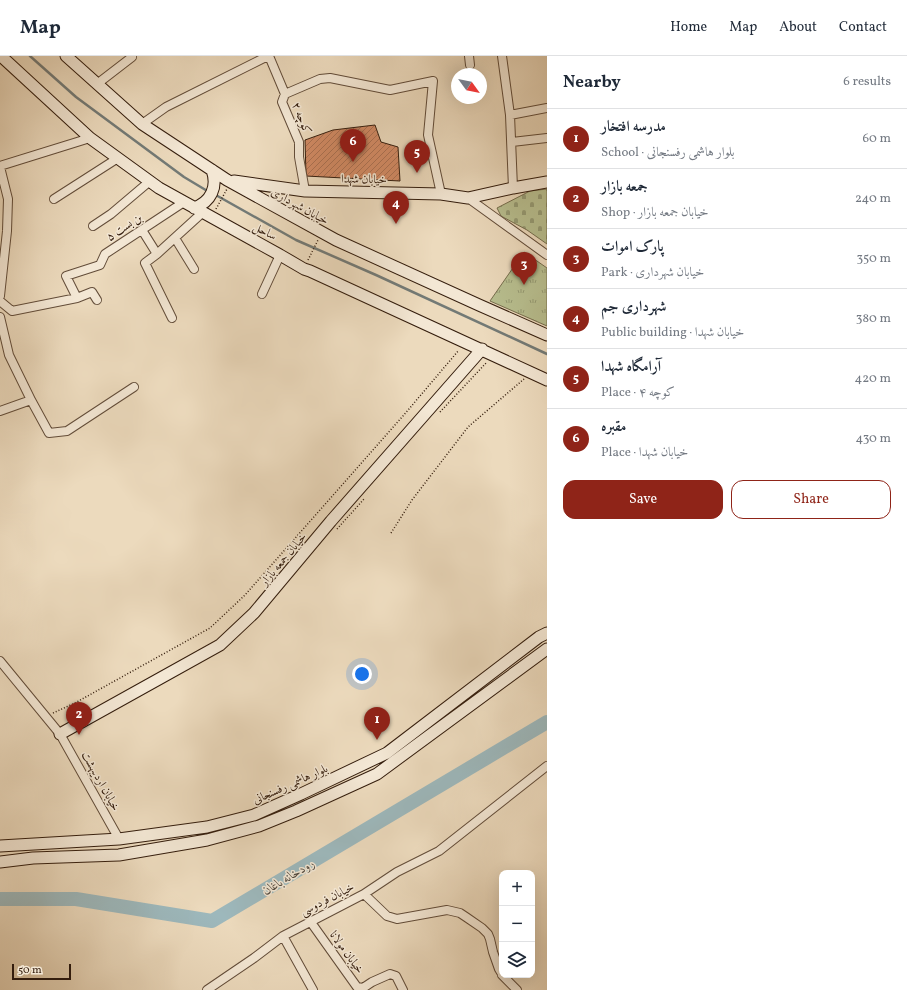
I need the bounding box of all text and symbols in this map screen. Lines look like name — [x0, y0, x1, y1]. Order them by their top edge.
text: Map — [20, 15, 61, 41]
text: Home — [670, 18, 707, 37]
text: Map — [729, 18, 757, 37]
text: About — [779, 18, 817, 37]
text: Contact — [839, 18, 887, 37]
north arrow — [451, 68, 487, 104]
text: Nearby — [563, 71, 621, 94]
text: 6 results — [843, 73, 891, 91]
street label: کوچه ۲ — [287, 100, 315, 137]
text: مدرسه افتخار — [601, 117, 666, 138]
pin: 6 — [340, 129, 366, 162]
text: 1 — [573, 130, 579, 148]
text: 60 m — [863, 130, 891, 148]
pin: 5 — [404, 140, 430, 173]
text: School · بلوار هاشمی رفسنجانی — [601, 144, 734, 162]
street label: خیابان شهدا — [341, 172, 387, 188]
text: جمعه بازار — [601, 177, 648, 198]
street label: خیابان شهرداری — [268, 184, 331, 229]
text: 2 — [573, 190, 579, 208]
text: 240 m — [855, 190, 891, 208]
pin: 4 — [383, 191, 409, 224]
text: Shop · خیابان جمعه بازار — [601, 204, 709, 222]
street label: بن بست ۵ — [103, 210, 146, 245]
street label: ساحل — [250, 219, 279, 245]
text: پارک اموات — [601, 237, 664, 258]
text: 3 — [573, 250, 579, 268]
text: 350 m — [856, 250, 891, 268]
pin: 3 — [511, 252, 537, 285]
text: Park · خیابان شهرداری — [601, 264, 704, 282]
text: شهرداری جم — [601, 297, 666, 318]
text: 4 — [572, 310, 580, 328]
text: 380 m — [856, 310, 891, 328]
text: Public building · خیابان شهدا — [601, 324, 744, 342]
text: آرامگاه شهدا — [601, 357, 661, 378]
text: 5 — [573, 370, 579, 388]
text: 420 m — [854, 370, 891, 388]
text: Place · کوچه ۴ — [601, 384, 675, 402]
text: مقبره — [601, 417, 626, 438]
text: 6 — [572, 430, 580, 448]
text: 430 m — [855, 430, 891, 448]
text: Place · خیابان شهدا — [601, 444, 688, 462]
button: Save — [563, 480, 723, 519]
button: Share — [731, 480, 891, 519]
street label: خیابان جمعه بازار — [256, 529, 311, 591]
your location — [352, 664, 372, 684]
pin: 2 — [66, 702, 92, 735]
pin: 1 — [364, 707, 390, 740]
street label: خیابان اردیبهشت — [77, 749, 123, 814]
street label: بلوار هاشمی رفسنجانی — [250, 761, 331, 809]
water label: رودخانه باغان — [260, 855, 318, 900]
map controls — [499, 870, 535, 978]
button: + — [499, 870, 535, 906]
street label: خیابان فردوسی — [298, 879, 357, 920]
button: − — [499, 906, 535, 942]
street label: خیابان مولانا — [325, 928, 367, 977]
button: layers — [499, 942, 535, 978]
scale bar — [12, 962, 71, 981]
text: 50 m — [18, 963, 42, 978]

